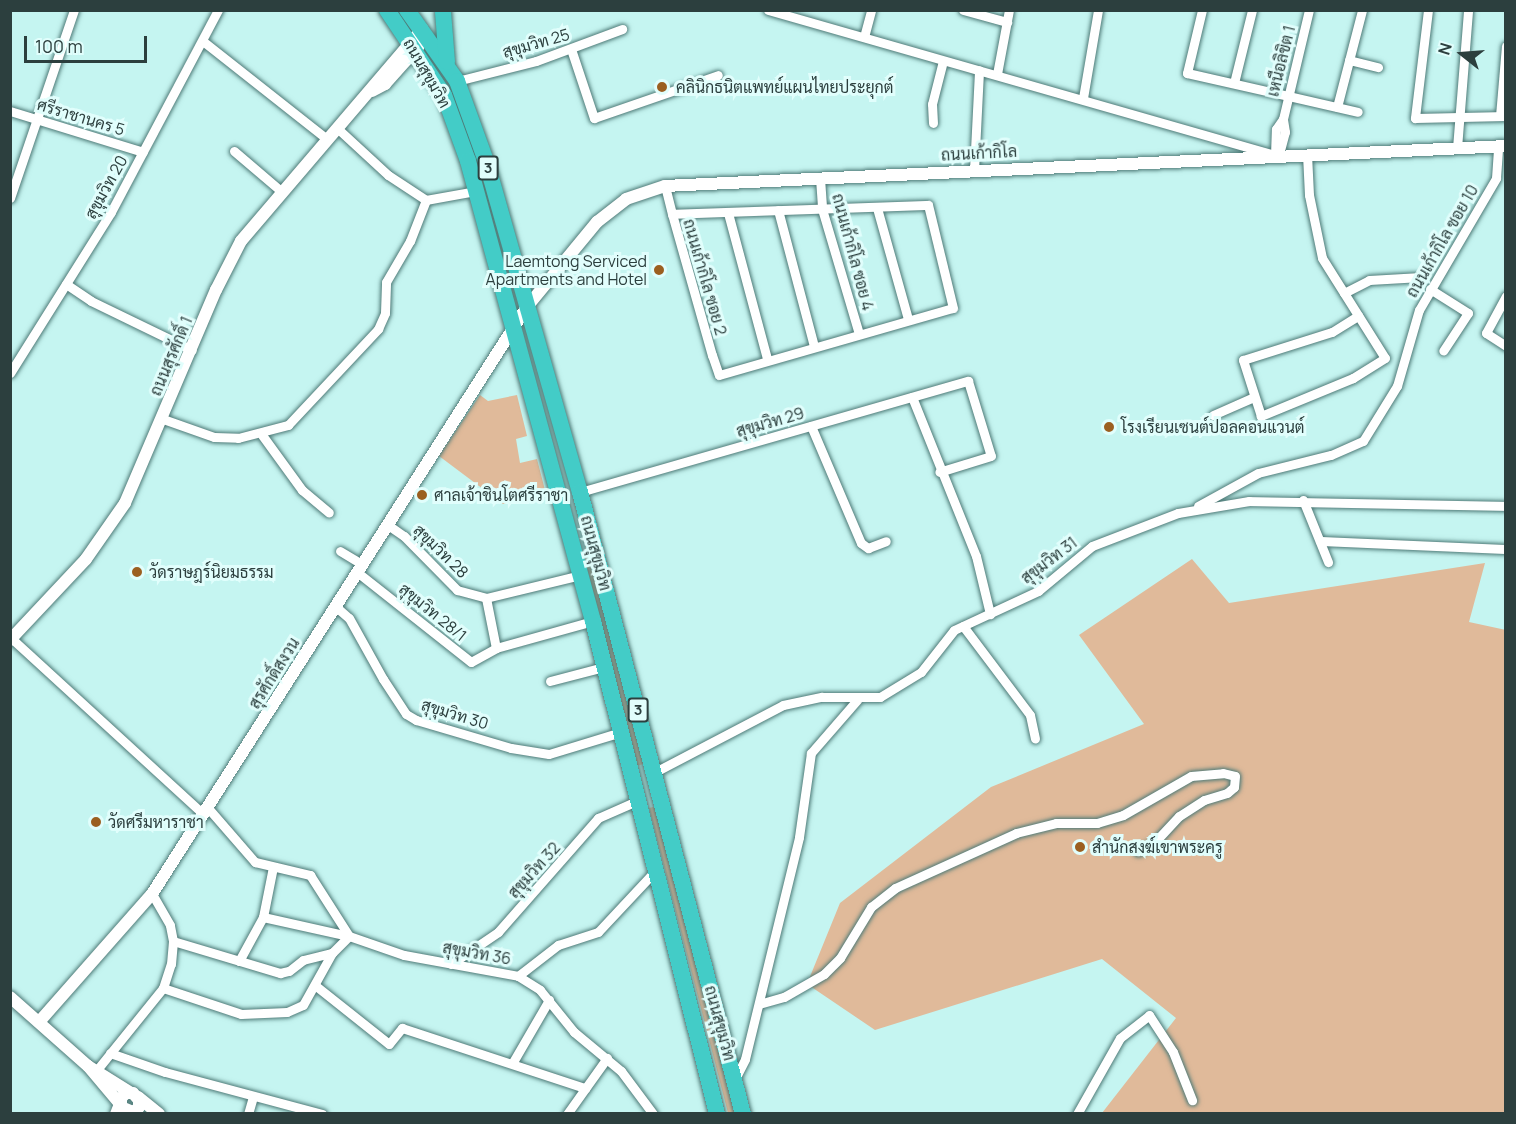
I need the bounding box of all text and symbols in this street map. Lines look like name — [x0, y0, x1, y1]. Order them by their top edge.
street label: เหนือลิขิต 1 — [1263, 23, 1299, 99]
scale bar — [27, 24, 150, 62]
street label: สุขุมวิท 25 — [500, 24, 572, 62]
north arrow — [1432, 24, 1492, 84]
text: 100 m — [35, 34, 83, 58]
street label: ถนนสุขุมวิท — [399, 35, 455, 111]
text: N — [1433, 40, 1457, 57]
place label: คลินิกธนิตแพทย์แผนไทยประยุกต์ — [676, 77, 894, 97]
marker: คลินิกธนิตแพทย์แผนไทยประยุกต์ — [653, 78, 671, 96]
street label: ศรีราชานคร 5 — [35, 95, 127, 139]
street label: ถนนเก้ากิโล — [940, 141, 1018, 165]
street label: สุขุมวิท 20 — [81, 152, 131, 222]
road number: 3 — [478, 156, 498, 180]
street label: ถนนเก้ากิโล ซอย 10 — [1402, 181, 1482, 301]
street label: ถนนเก้ากิโล ซอย 4 — [828, 191, 878, 313]
street label: ถนนเก้ากิโล ซอย 2 — [679, 217, 731, 337]
place label: Laemtong Serviced Apartments and Hotel — [486, 251, 647, 289]
marker: Laemtong Serviced Apartments and Hotel — [652, 263, 666, 277]
street label: ถนนสุรศักดิ์ 1 — [146, 313, 196, 399]
street label: สุขุมวิท 29 — [734, 403, 806, 441]
place label: โรงเรียนเซนต์ปอลคอนแวนต์ — [1121, 417, 1305, 437]
marker: โรงเรียนเซนต์ปอลคอนแวนต์ — [1102, 420, 1116, 434]
place label: ศาลเจ้าชินโตศรีราชา — [434, 485, 568, 505]
marker: ศาลเจ้าชินโตศรีราชา — [415, 488, 429, 502]
street label: ถนนสุขุมวิท — [577, 513, 615, 593]
street label: สุขุมวิท 28 — [410, 520, 472, 582]
street label: สุขุมวิท 31 — [1017, 533, 1081, 587]
place label: วัดราษฎร์นิยมธรรม — [149, 562, 274, 582]
marker: วัดราษฎร์นิยมธรรม — [130, 565, 144, 579]
street label: สุขุมวิท 28/1 — [395, 579, 471, 645]
street label: สุรศักดิ์สงวน — [245, 634, 303, 712]
street label: สุขุมวิท 30 — [419, 695, 491, 733]
road number: 3 — [628, 698, 648, 722]
place label: วัดศรีมหาราชา — [108, 812, 204, 832]
marker: วัดศรีมหาราชา — [89, 815, 103, 829]
place label: สำนักสงฆ์เขาพระครู — [1092, 837, 1223, 857]
street label: สุขุมวิท 32 — [504, 838, 564, 902]
marker: สำนักสงฆ์เขาพระครู — [1073, 840, 1087, 854]
street label: สุขุมวิท 36 — [441, 938, 513, 968]
street label: ถนนสุขุมวิท — [701, 983, 739, 1063]

